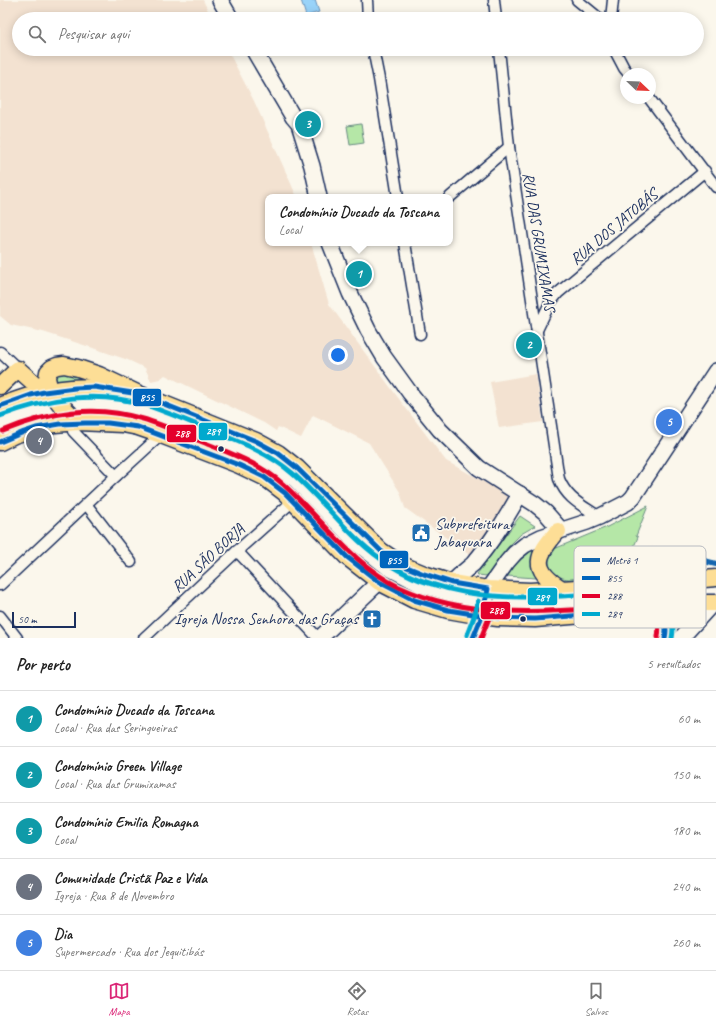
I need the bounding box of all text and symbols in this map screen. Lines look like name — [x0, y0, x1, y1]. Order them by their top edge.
search box — [12, 12, 704, 56]
icon: search — [26, 23, 48, 45]
text: Pesquisar aqui — [58, 25, 129, 44]
north arrow — [620, 68, 656, 104]
pin: 3 — [295, 109, 321, 139]
street label: RUA DAS GRUMIXAMAS — [518, 171, 560, 315]
street label: RUA DOS JATOBÁS — [566, 183, 664, 269]
popup — [265, 194, 453, 246]
text: Condomínio Ducado da Toscana — [279, 203, 439, 222]
text: Local — [279, 222, 301, 238]
pin: 1 — [346, 259, 372, 289]
pin: 2 — [516, 330, 542, 360]
your location — [328, 345, 348, 365]
line badge: 855 — [132, 388, 162, 407]
text: 855 — [140, 390, 155, 404]
pin: 5 — [656, 407, 682, 437]
line badge: 289 — [198, 422, 228, 441]
line badge: 288 — [166, 424, 197, 443]
text: 289 — [206, 424, 222, 438]
pin: 4 — [26, 426, 52, 456]
text: 288 — [175, 426, 191, 440]
unlabelled marker — [216, 444, 226, 454]
place label: Subprefeitura Jabaquara — [434, 514, 510, 552]
street label: RUA SÃO BORJA — [167, 519, 249, 597]
public building icon: Subprefeitura Jabaquara — [410, 522, 432, 544]
legend — [574, 546, 706, 628]
line badge: 855 — [379, 550, 409, 569]
text: 855 — [387, 553, 402, 567]
text: Metrô 1 — [607, 553, 639, 567]
text: 855 — [607, 571, 623, 585]
line badge: 289 — [527, 587, 558, 606]
text: 288 — [607, 589, 623, 603]
text: 289 — [535, 590, 551, 604]
line badge: 288 — [480, 601, 511, 620]
text: 288 — [489, 603, 505, 617]
text: 289 — [607, 607, 623, 621]
church icon: Igreja Nossa Senhora das Graças — [361, 608, 383, 630]
place label: Igreja Nossa Senhora das Graças — [174, 609, 360, 629]
scale bar — [12, 610, 76, 629]
text: 50 m — [18, 612, 37, 626]
unlabelled marker — [518, 614, 528, 624]
text: Por perto — [16, 654, 70, 675]
text: 5 resultados — [647, 656, 700, 672]
text: Condomínio Ducado da Toscana — [54, 701, 214, 720]
text: 1 — [26, 711, 32, 727]
text: 60 m — [678, 711, 700, 727]
text: Local · Rua das Seringueiras — [54, 720, 176, 736]
text: Condomínio Green Village — [54, 757, 181, 776]
text: 2 — [26, 767, 32, 783]
text: 150 m — [672, 767, 700, 783]
text: Local · Rua das Grumixamas — [54, 776, 175, 792]
text: Condomínio Emilia Romagna — [54, 813, 198, 832]
text: 3 — [26, 823, 32, 839]
text: 180 m — [672, 823, 700, 839]
text: Local — [54, 832, 76, 848]
text: Comunidade Cristã Paz e Vida — [54, 869, 207, 888]
text: 4 — [26, 879, 32, 895]
text: 240 m — [672, 879, 700, 895]
text: Igreja · Rua 8 de Novembro — [54, 888, 174, 904]
text: Dia — [54, 925, 72, 944]
text: 5 — [26, 935, 32, 951]
text: 260 m — [672, 935, 700, 951]
text: Supermercado · Rua dos Jequitibás — [54, 944, 203, 960]
tab: Mapa — [108, 980, 130, 1018]
tab: Rotas — [346, 980, 368, 1018]
tab: Salvos — [585, 980, 608, 1018]

